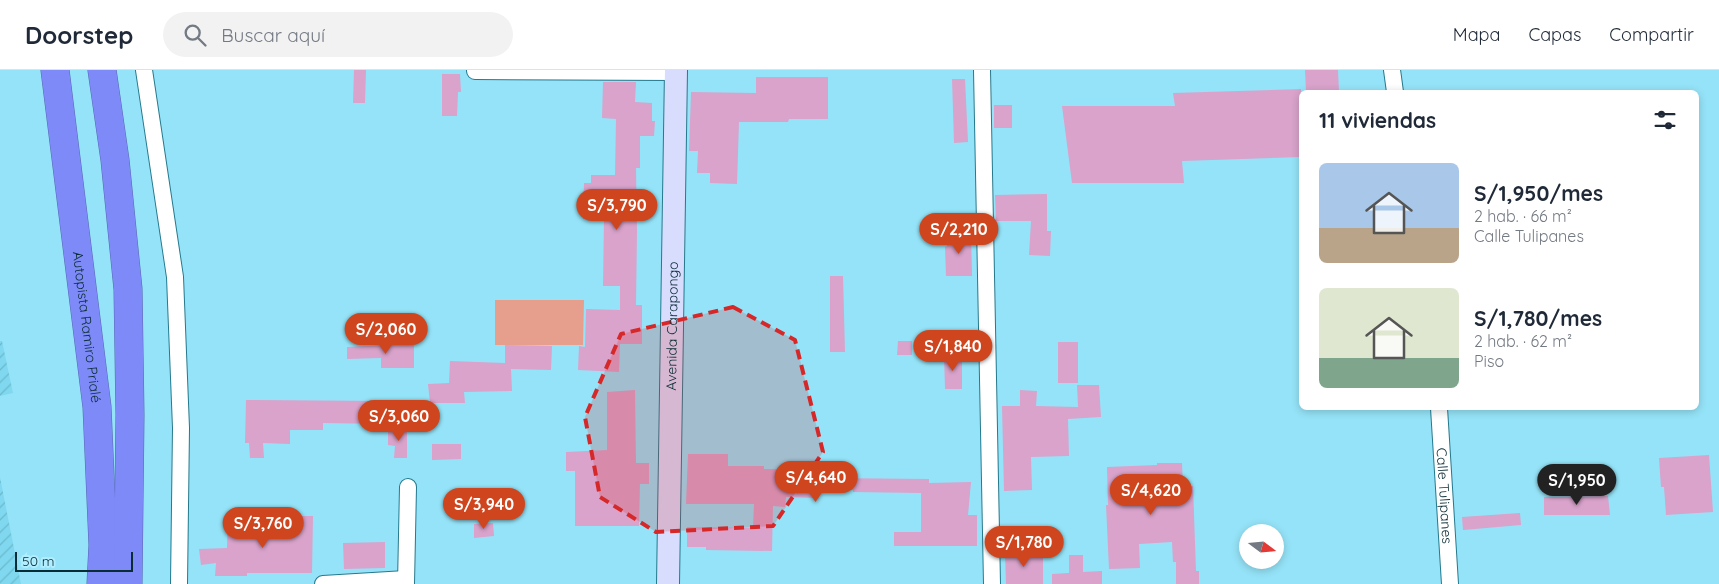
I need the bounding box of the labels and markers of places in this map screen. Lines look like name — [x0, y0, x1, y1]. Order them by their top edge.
pin: S/3,790 — [571, 189, 663, 231]
pin: S/2,210 — [913, 212, 1005, 255]
pin: S/2,060 — [340, 312, 432, 355]
pin: S/1,840 — [907, 330, 999, 372]
pin: S/3,060 — [353, 400, 445, 442]
pin: S/4,640 — [770, 460, 862, 503]
pin: S/1,950 — [1531, 464, 1623, 506]
pin: S/4,620 — [1105, 474, 1197, 516]
pin: S/3,940 — [438, 488, 530, 530]
pin: S/3,760 — [217, 506, 309, 549]
pin: S/1,780 — [978, 526, 1070, 568]

